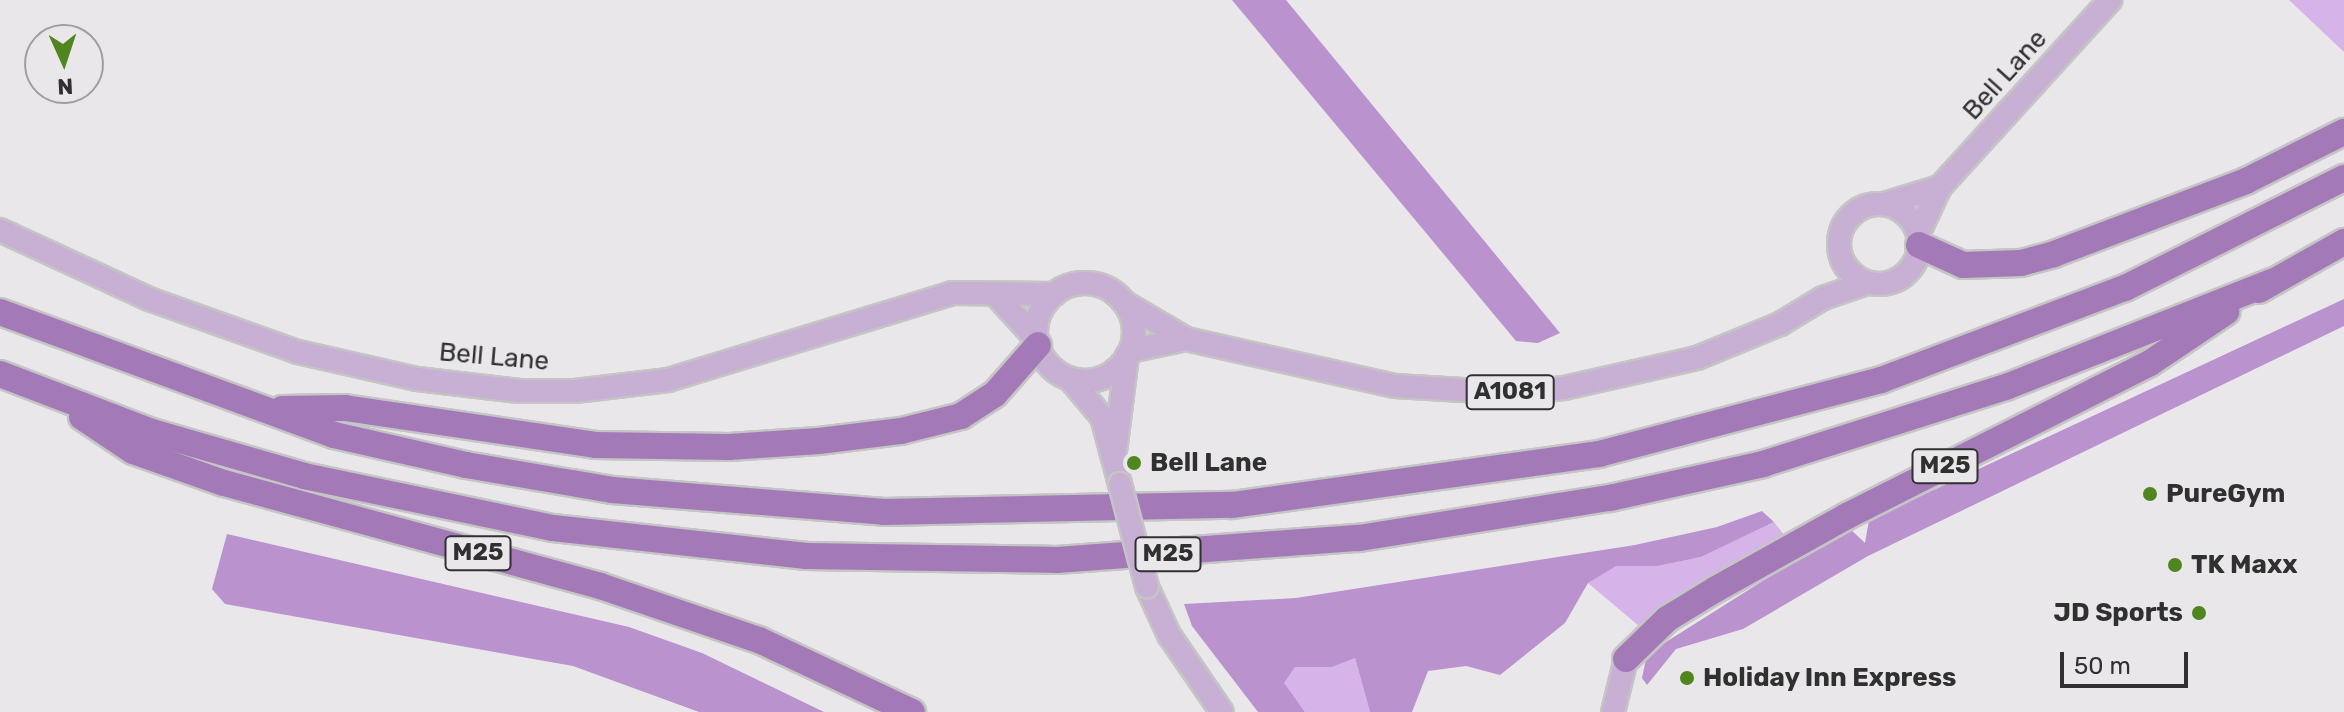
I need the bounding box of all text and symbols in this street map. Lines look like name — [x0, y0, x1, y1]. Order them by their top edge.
north arrow — [24, 24, 104, 104]
street label: Bell Lane — [1957, 24, 2053, 126]
text: N — [57, 73, 74, 100]
street label: Bell Lane — [438, 337, 550, 377]
road number: A1081 — [1464, 372, 1556, 412]
road number: M25 — [1911, 446, 1979, 486]
place label: Bell Lane — [1150, 447, 1267, 479]
marker: Bell Lane — [1125, 454, 1143, 472]
place label: PureGym — [2166, 478, 2285, 510]
marker: PureGym — [2141, 485, 2159, 503]
road number: M25 — [444, 533, 512, 573]
road number: M25 — [1134, 534, 1202, 574]
place label: TK Maxx — [2191, 549, 2298, 581]
marker: TK Maxx — [2166, 556, 2184, 574]
place label: JD Sports — [2054, 597, 2183, 629]
marker: JD Sports — [2190, 604, 2208, 622]
scale bar — [2064, 636, 2192, 686]
text: 50 m — [2074, 652, 2131, 680]
place label: Holiday Inn Express — [1703, 662, 1957, 694]
marker: Holiday Inn Express — [1678, 669, 1696, 687]

